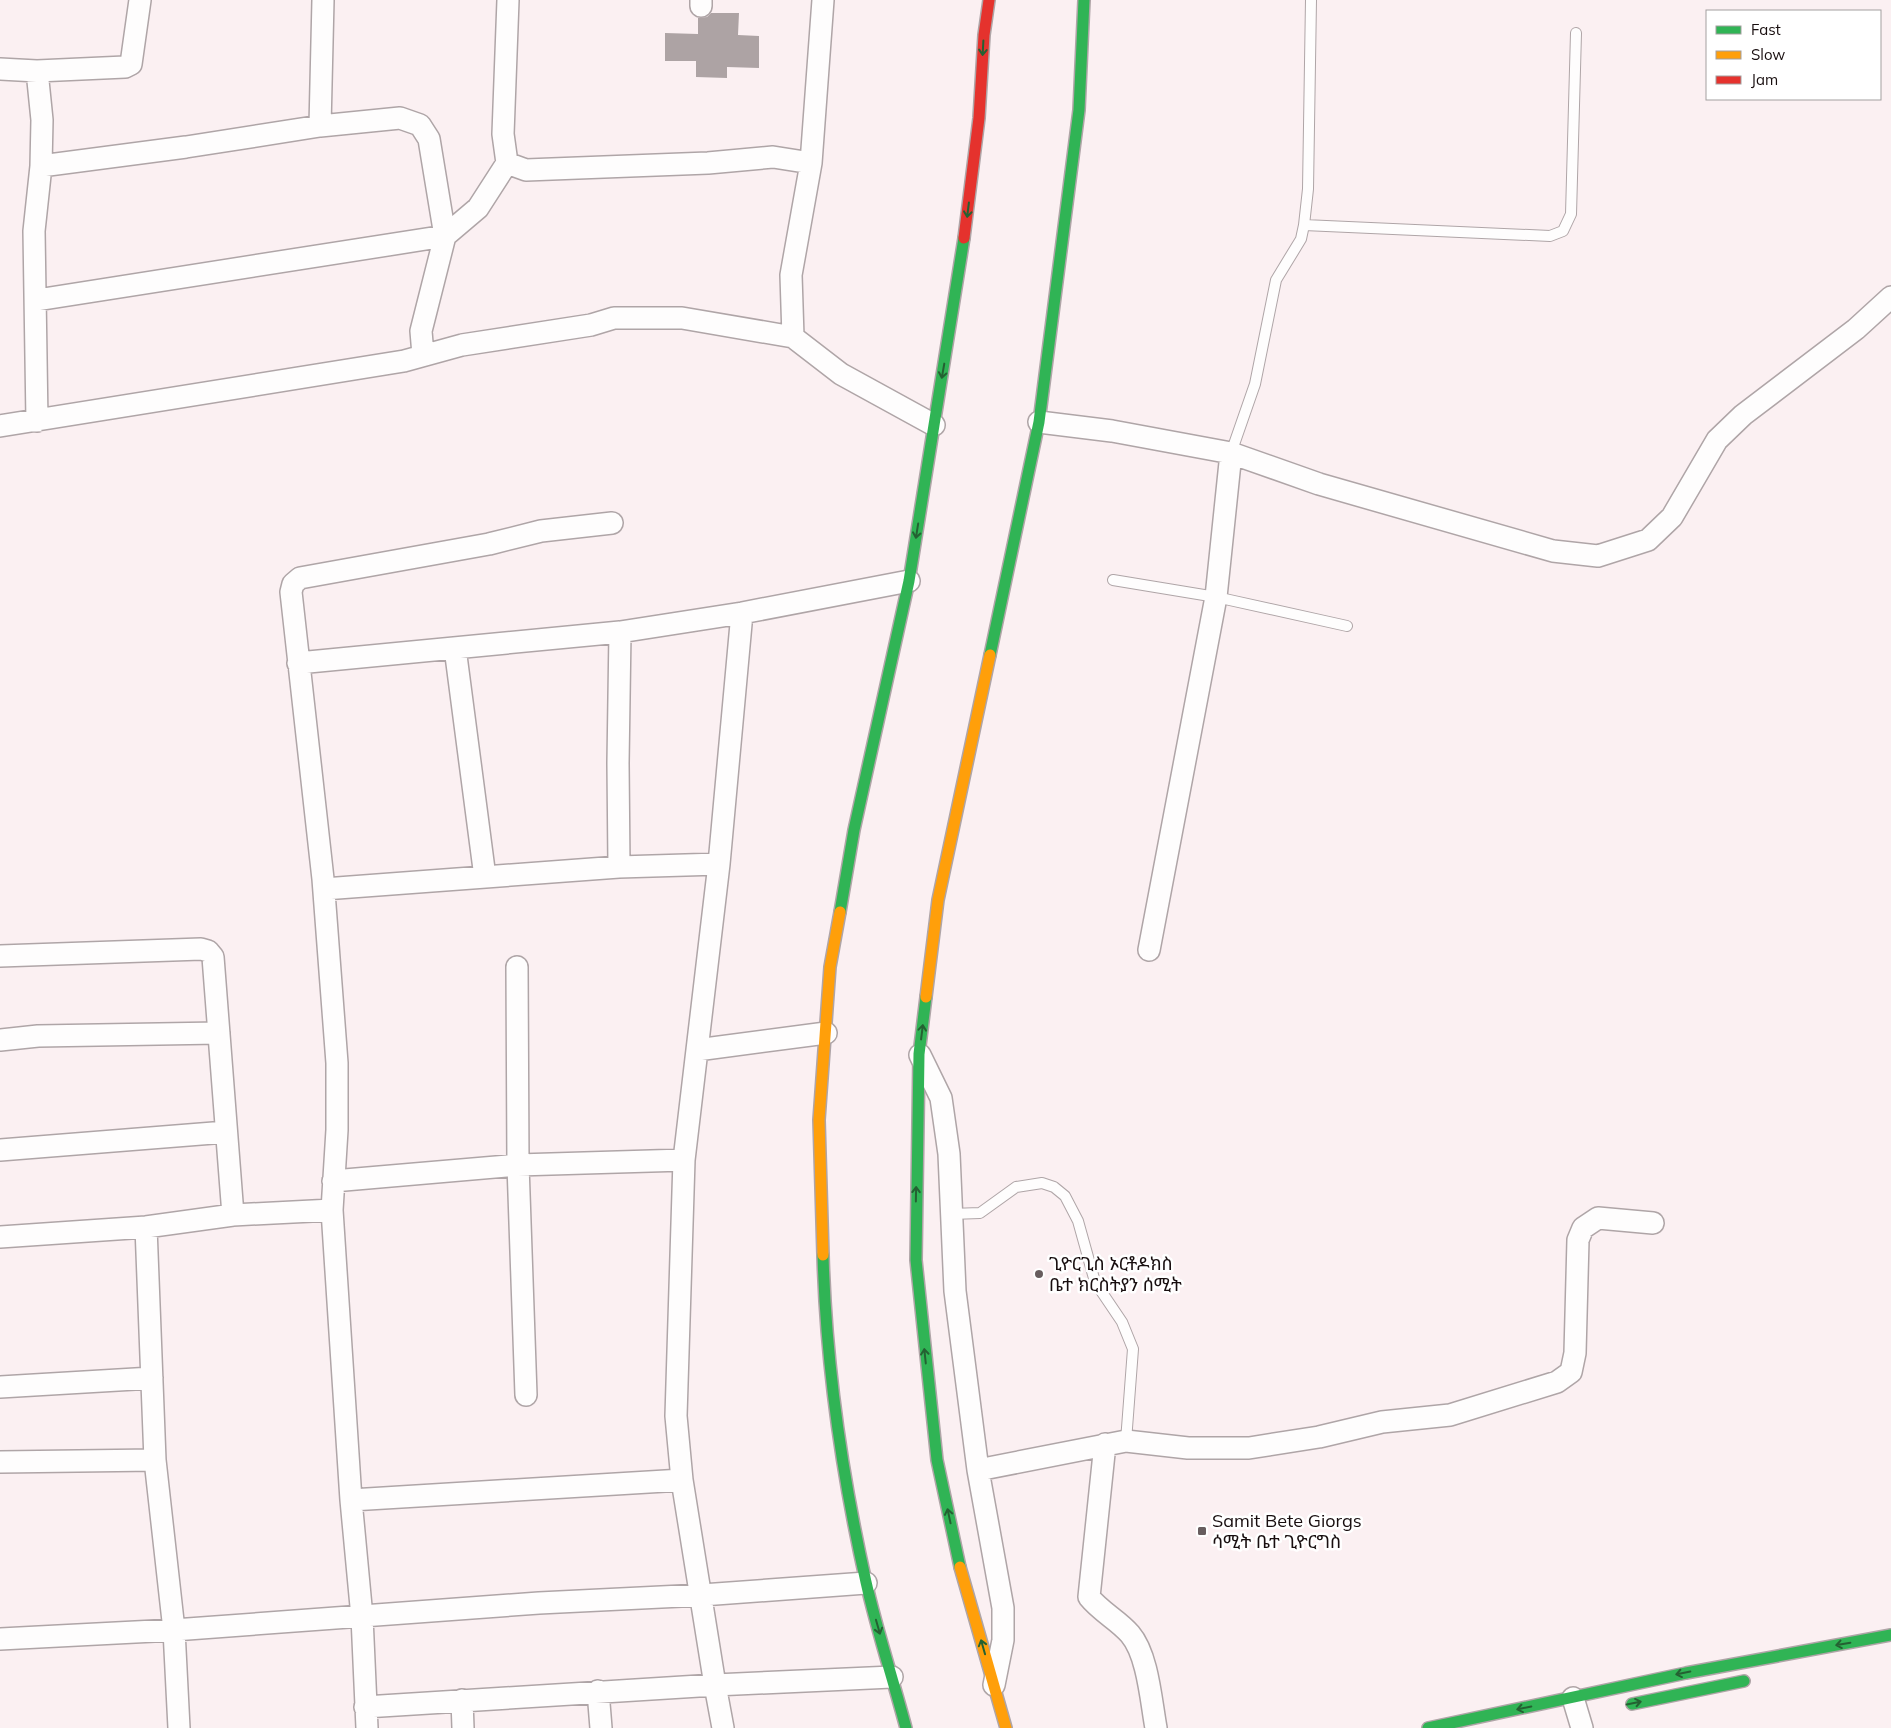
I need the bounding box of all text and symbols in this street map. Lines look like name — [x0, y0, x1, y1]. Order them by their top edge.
legend — [1706, 10, 1881, 100]
text: Fast — [1751, 20, 1781, 39]
one-way arrow — [979, 40, 988, 56]
text: Slow — [1751, 45, 1785, 64]
text: Jam — [1751, 70, 1778, 89]
one-way arrow — [963, 202, 973, 218]
one-way arrow — [938, 362, 948, 378]
one-way arrow — [912, 523, 922, 539]
one-way arrow — [917, 1024, 927, 1040]
one-way arrow — [911, 1186, 921, 1202]
place label: ጊዮርጊስ ኦርቶዶክስ ቤተ ክርስትያን ሰሚት — [1049, 1252, 1182, 1296]
marker: ጊዮርጊስ ኦርቶዶክስ ቤተ ክርስትያን ሰሚት — [1033, 1268, 1045, 1280]
one-way arrow — [920, 1348, 930, 1364]
one-way arrow — [944, 1509, 953, 1525]
place label: Samit Bete Giorgs ሳሚት ቤተ ጊዮርግስ — [1212, 1509, 1362, 1553]
marker: Samit Bete Giorgs ሳሚት ቤተ ጊዮርግስ — [1196, 1525, 1208, 1537]
one-way arrow — [874, 1618, 883, 1634]
one-way arrow — [1835, 1639, 1851, 1649]
one-way arrow — [978, 1640, 987, 1656]
one-way arrow — [1676, 1669, 1692, 1679]
one-way arrow — [1625, 1698, 1641, 1708]
one-way arrow — [1517, 1704, 1533, 1713]

